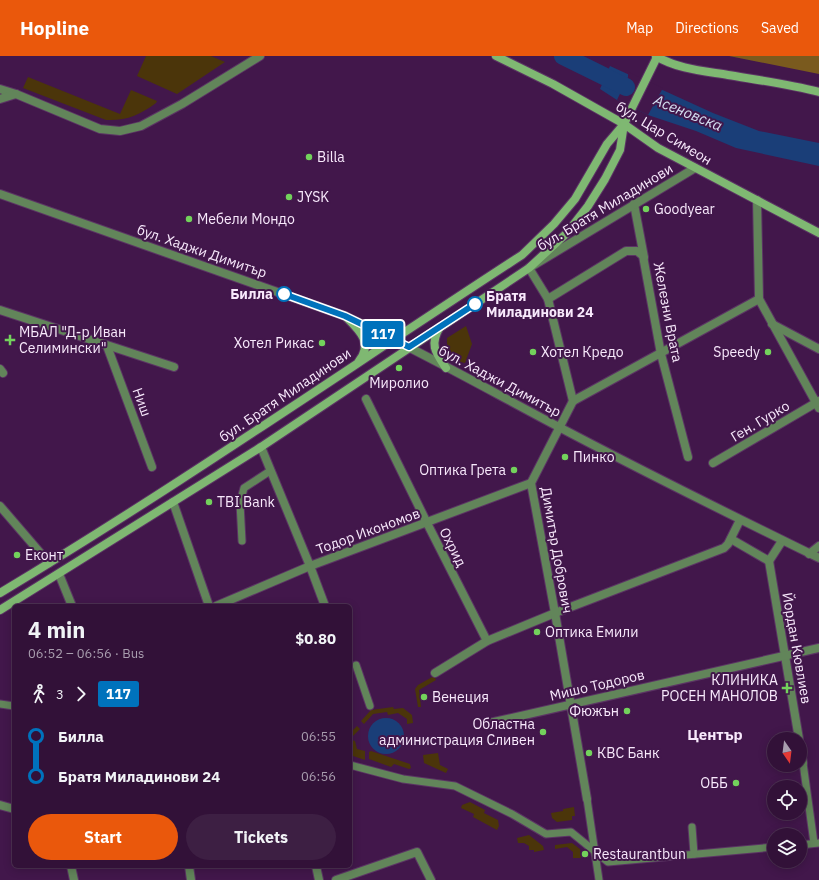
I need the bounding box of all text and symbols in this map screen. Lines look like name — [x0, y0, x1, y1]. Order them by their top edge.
text: Hopline — [20, 16, 89, 40]
text: Map — [626, 19, 653, 37]
text: Directions — [675, 19, 739, 37]
text: Saved — [761, 19, 799, 37]
water label: Асеновска — [650, 90, 726, 135]
street label: бул. Цар Симеон — [613, 97, 715, 169]
place label: Billa — [317, 148, 345, 166]
marker: Billa — [304, 152, 314, 162]
street label: бул. Братя Миладинови — [534, 159, 676, 255]
place label: JYSK — [297, 188, 329, 206]
marker: JYSK — [284, 192, 294, 202]
place label: Goodyear — [654, 200, 715, 218]
marker: Goodyear — [641, 204, 651, 214]
place label: Мебели Мондо — [197, 210, 295, 228]
marker: Мебели Мондо — [184, 214, 194, 224]
street label: бул. Хаджи Димитър — [135, 220, 269, 282]
street label: Железни Врата — [649, 260, 687, 364]
place label: Билла — [230, 285, 273, 303]
marker: Билла — [276, 286, 292, 302]
place label: Братя Миладинови 24 — [486, 287, 594, 321]
marker: Братя Миладинови 24 — [467, 296, 483, 312]
line badge: 117 — [360, 321, 406, 347]
place label: МБАЛ "Д-р Иван Селимински" — [19, 323, 126, 357]
text: 117 — [370, 325, 396, 343]
marker: МБАЛ "Д-р Иван Селимински" — [4, 334, 16, 346]
place label: Хотел Рикас — [234, 334, 314, 352]
marker: Хотел Рикас — [317, 338, 327, 348]
street label: бул. Хаджи Димитър — [436, 341, 564, 421]
place label: Хотел Кредо — [541, 343, 624, 361]
place label: Speedy — [713, 343, 760, 361]
street label: бул. Братя Миладинови — [216, 344, 354, 446]
marker: Хотел Кредо — [528, 347, 538, 357]
marker: Speedy — [763, 347, 773, 357]
marker: Миролио — [394, 363, 404, 373]
place label: Миролио — [369, 374, 429, 392]
street label: Ниш — [129, 385, 155, 419]
street label: Ген. Гурко — [727, 396, 793, 446]
place label: Пинко — [573, 448, 615, 466]
marker: Пинко — [560, 452, 570, 462]
place label: Оптика Грета — [419, 461, 507, 479]
marker: Оптика Грета — [509, 465, 519, 475]
street label: Димитър Добрович — [537, 485, 577, 615]
place label: TBI Bank — [217, 493, 276, 511]
marker: TBI Bank — [204, 497, 214, 507]
street label: Тодор Икономов — [314, 504, 422, 558]
street label: Охрид — [436, 524, 470, 570]
place label: Еконт — [25, 546, 64, 564]
marker: Еконт — [12, 550, 22, 560]
street label: Йордан Кювлиев — [778, 591, 817, 705]
text: 4 min — [28, 615, 85, 644]
place label: Оптика Емили — [545, 623, 638, 641]
marker: Оптика Емили — [532, 627, 542, 637]
text: $0.80 — [295, 629, 336, 648]
text: 06:52 – 06:56 · Bus — [28, 645, 144, 662]
street label: Мишо Тодоров — [548, 665, 646, 705]
place label: КЛИНИКА РОСЕН МАНОЛОВ — [661, 671, 778, 705]
marker: КЛИНИКА РОСЕН МАНОЛОВ — [781, 682, 793, 694]
icon: walk — [28, 683, 50, 705]
icon: forward — [70, 683, 92, 705]
text: 117 — [106, 685, 131, 703]
text: 3 — [56, 686, 64, 703]
place label: Венеция — [432, 688, 489, 706]
marker: Венеция — [419, 692, 429, 702]
place label: Фюжън — [569, 702, 619, 720]
marker: Фюжън — [622, 706, 632, 716]
place label: Областна администрация Сливен — [379, 715, 536, 749]
district label: Център — [687, 725, 743, 744]
text: Билла — [58, 727, 104, 746]
marker: Областна администрация Сливен — [538, 727, 548, 737]
text: 06:55 — [301, 728, 336, 745]
north arrow — [767, 732, 807, 772]
map controls — [767, 732, 807, 868]
place label: КВС Банк — [597, 744, 660, 762]
marker: КВС Банк — [584, 748, 594, 758]
text: Братя Миладинови 24 — [58, 767, 220, 786]
text: 06:56 — [301, 768, 336, 785]
place label: ОББ — [700, 774, 728, 792]
marker: ОББ — [731, 778, 741, 788]
button: locate — [767, 780, 807, 820]
button: Start — [28, 814, 178, 860]
button: Tickets — [186, 814, 336, 860]
button: layers — [767, 828, 807, 868]
place label: Restaurantbun — [593, 845, 686, 863]
marker: Restaurantbun — [580, 849, 590, 859]

